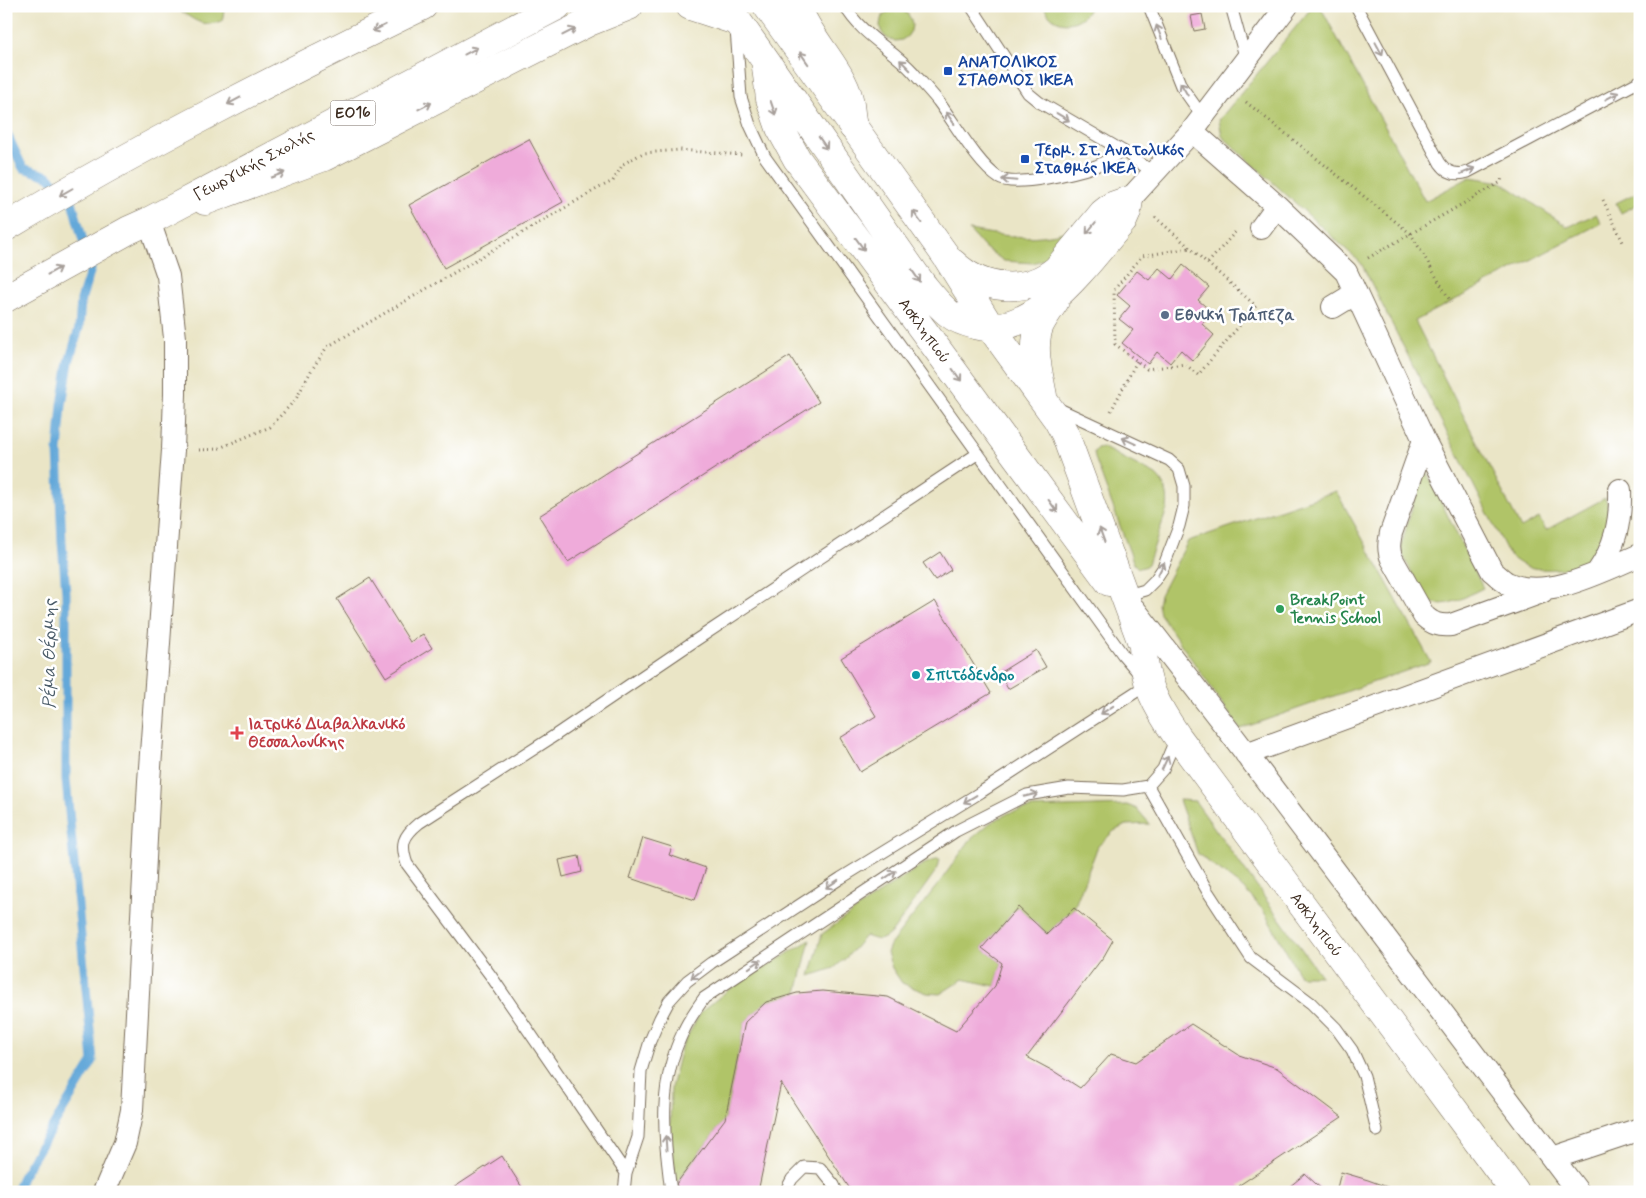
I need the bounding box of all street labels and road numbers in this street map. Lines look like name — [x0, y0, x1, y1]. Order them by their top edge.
road number: ΕΟ16 — [330, 100, 376, 126]
street label: Γεωργικής Σχολής — [190, 124, 318, 206]
street label: Ασκληπιού — [893, 294, 955, 368]
street label: Ασκληπιού — [1285, 888, 1347, 962]

